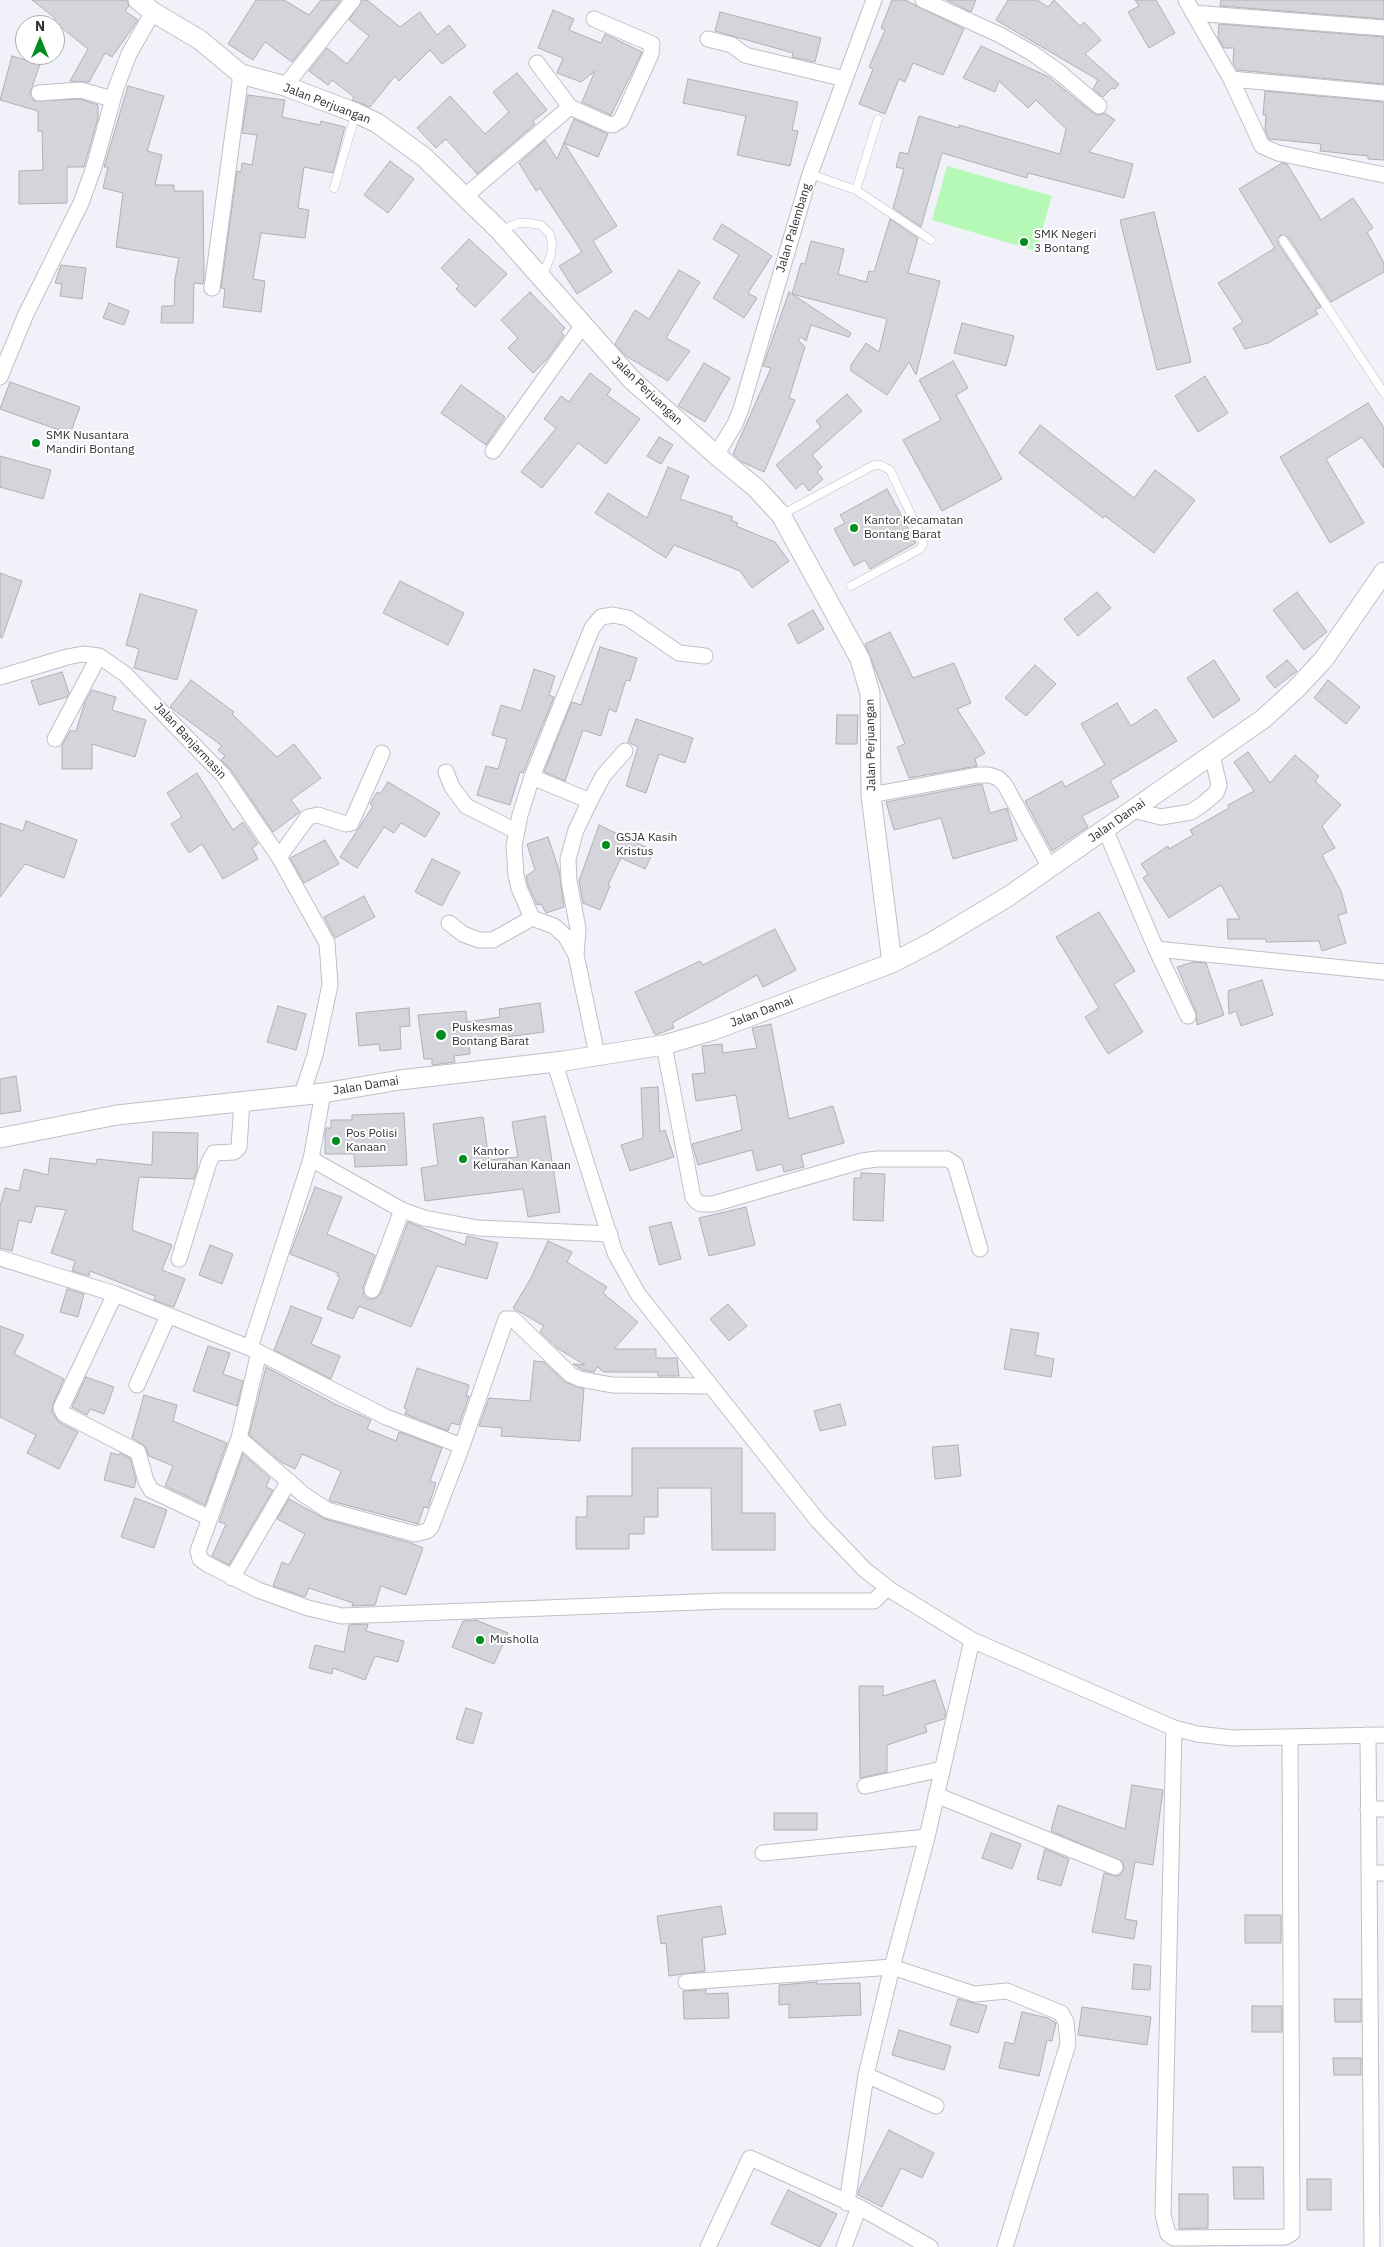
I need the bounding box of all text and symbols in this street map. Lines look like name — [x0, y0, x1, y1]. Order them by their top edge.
north arrow — [15, 15, 65, 65]
text: N — [35, 17, 45, 35]
street label: Jalan Perjuangan — [281, 81, 373, 127]
street label: Jalan Palembang — [774, 182, 814, 274]
place label: SMK Negeri 3 Bontang — [1034, 228, 1096, 256]
marker: SMK Negeri 3 Bontang — [1018, 236, 1030, 248]
street label: Jalan Perjuangan — [609, 354, 685, 428]
place label: SMK Nusantara Mandiri Bontang — [46, 429, 134, 457]
marker: SMK Nusantara Mandiri Bontang — [30, 437, 42, 449]
place label: Kantor Kecamatan Bontang Barat — [864, 514, 963, 542]
marker: Kantor Kecamatan Bontang Barat — [848, 522, 860, 534]
street label: Jalan Perjuangan — [863, 699, 879, 791]
street label: Jalan Banjarmasin — [151, 700, 229, 782]
street label: Jalan Damai — [1086, 796, 1148, 846]
place label: GSJA Kasih Kristus — [616, 831, 677, 859]
marker: GSJA Kasih Kristus — [600, 839, 612, 851]
street label: Jalan Damai — [729, 993, 795, 1031]
place label: Puskesmas Bontang Barat — [452, 1021, 529, 1049]
marker: Puskesmas Bontang Barat — [434, 1028, 448, 1042]
street label: Jalan Damai — [332, 1074, 400, 1098]
place label: Pos Polisi Kanaan — [346, 1127, 397, 1155]
marker: Pos Polisi Kanaan — [330, 1135, 342, 1147]
place label: Kantor Kelurahan Kanaan — [473, 1145, 571, 1173]
marker: Kantor Kelurahan Kanaan — [457, 1153, 469, 1165]
place label: Musholla — [490, 1633, 539, 1647]
marker: Musholla — [474, 1634, 486, 1646]

